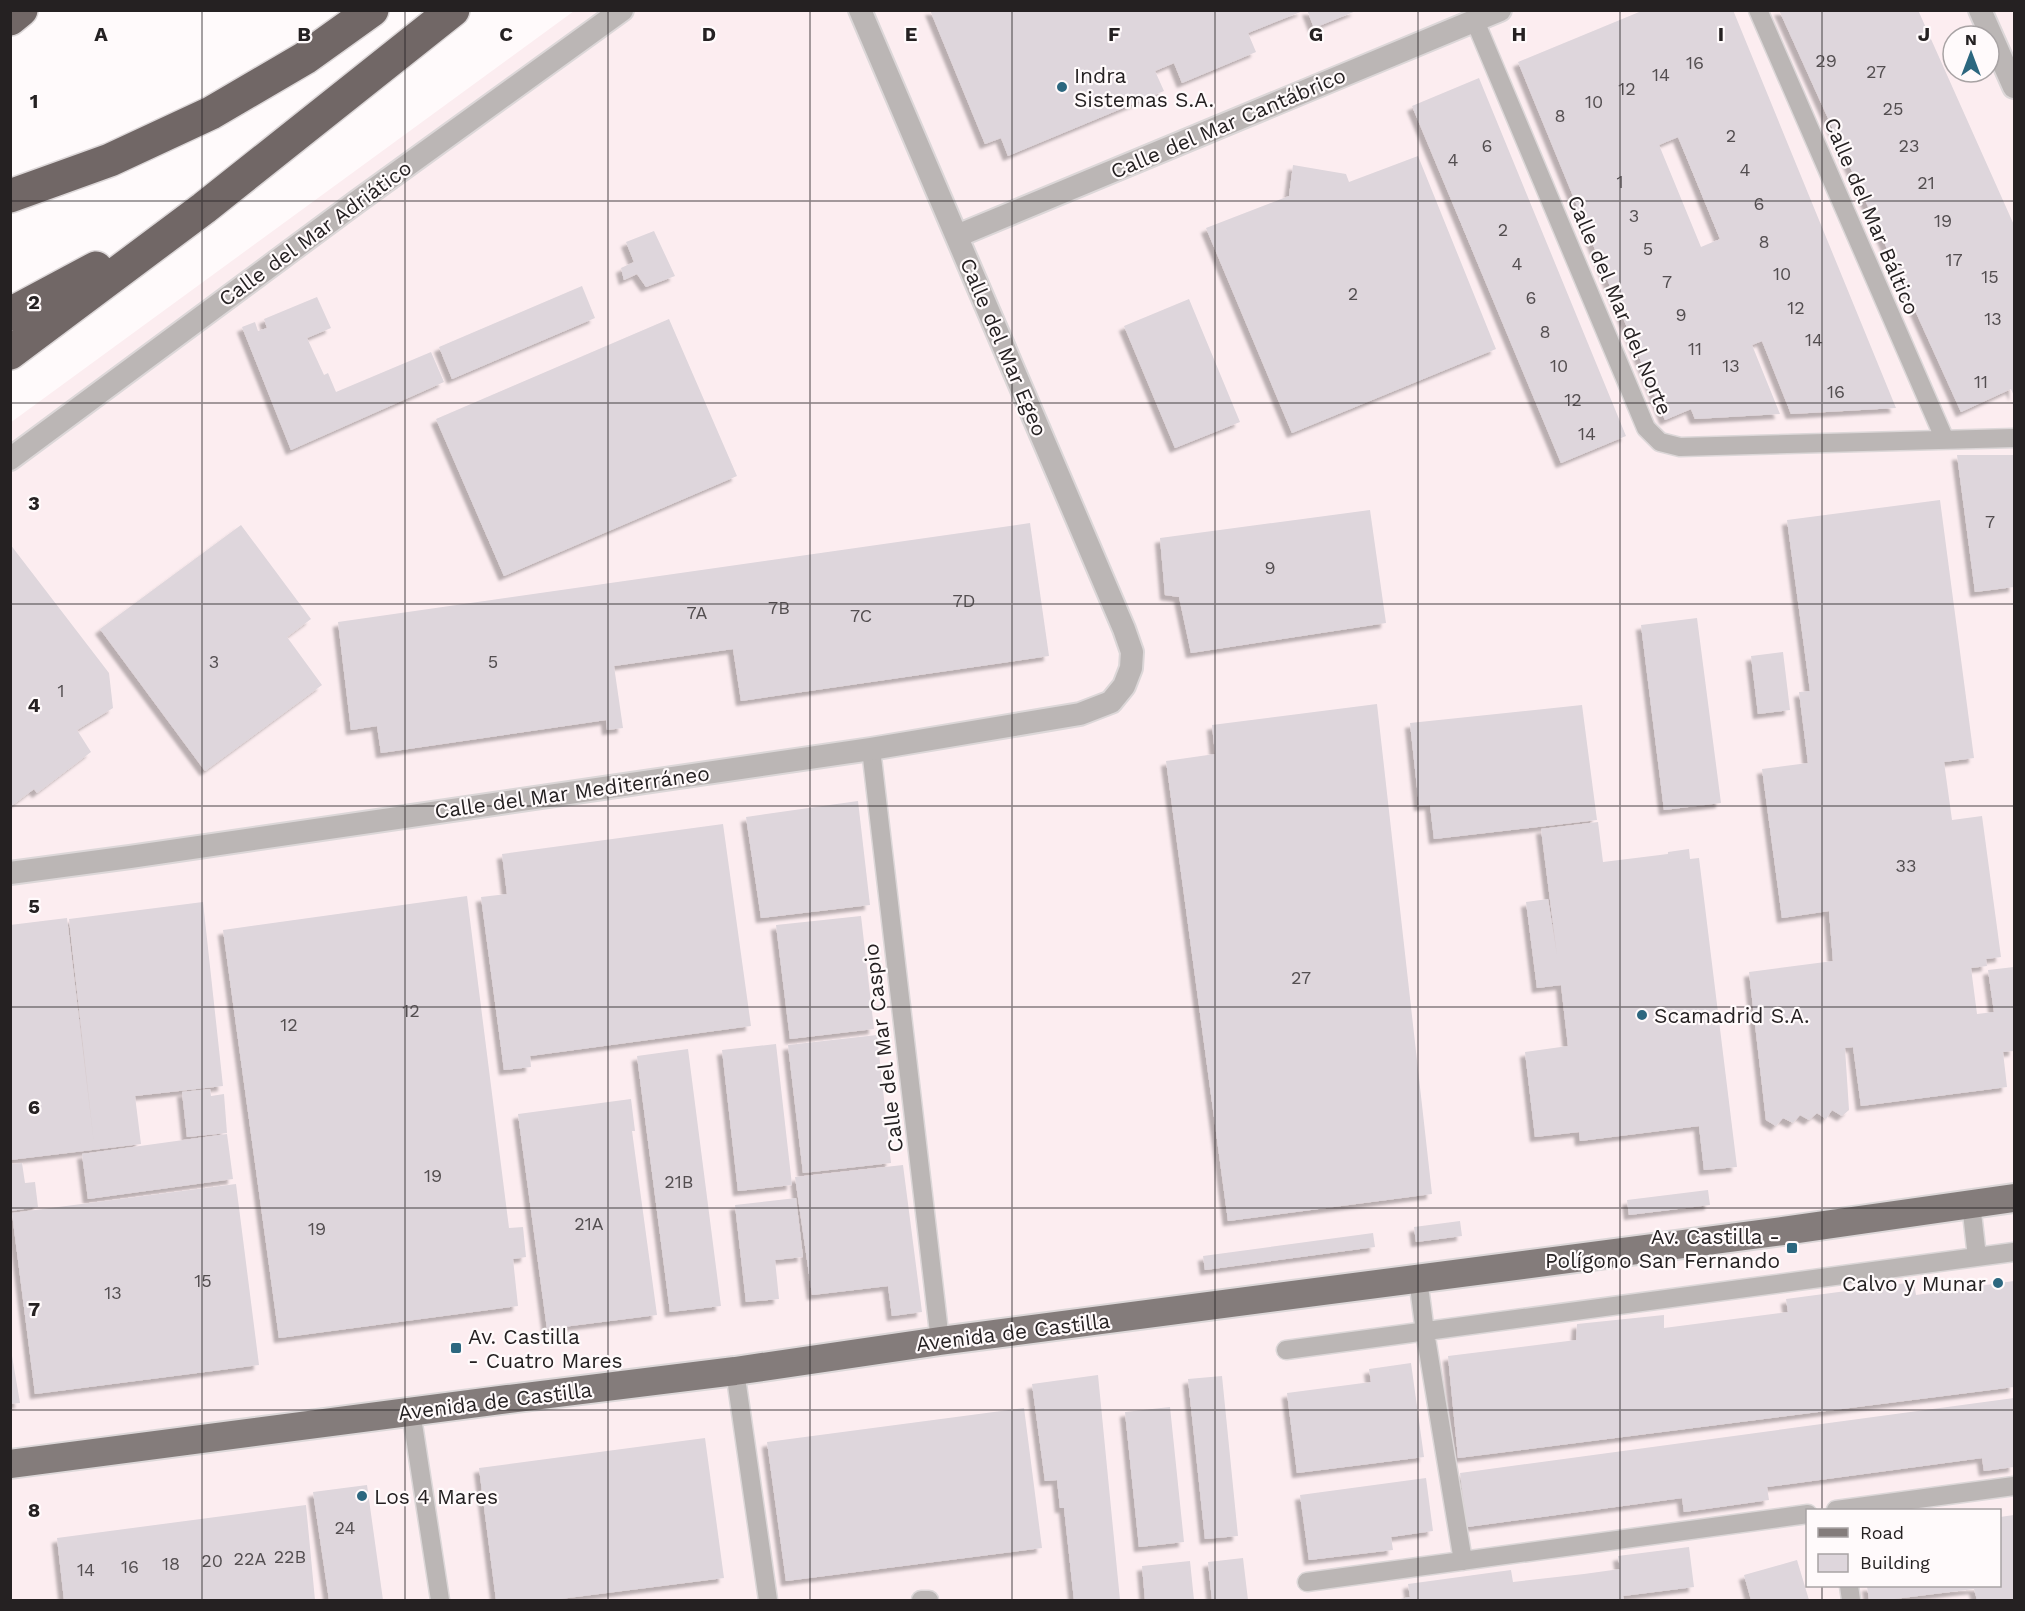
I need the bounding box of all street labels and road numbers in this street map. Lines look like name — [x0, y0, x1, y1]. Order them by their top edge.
street label: Calle del Mar Cantábrico — [1107, 62, 1349, 184]
street label: Calle del Mar Báltico — [1819, 114, 1925, 318]
street label: Calle del Mar Adriático — [214, 155, 416, 311]
street label: Calle del Mar del Norte — [1562, 191, 1678, 419]
street label: Calle del Mar Egeo — [955, 254, 1053, 440]
street label: Calle del Mar Mediterráneo — [433, 760, 711, 824]
street label: Calle del Mar Caspio — [858, 942, 908, 1154]
street label: Avenida de Castilla — [914, 1308, 1112, 1356]
street label: Avenida de Castilla — [396, 1377, 594, 1425]

